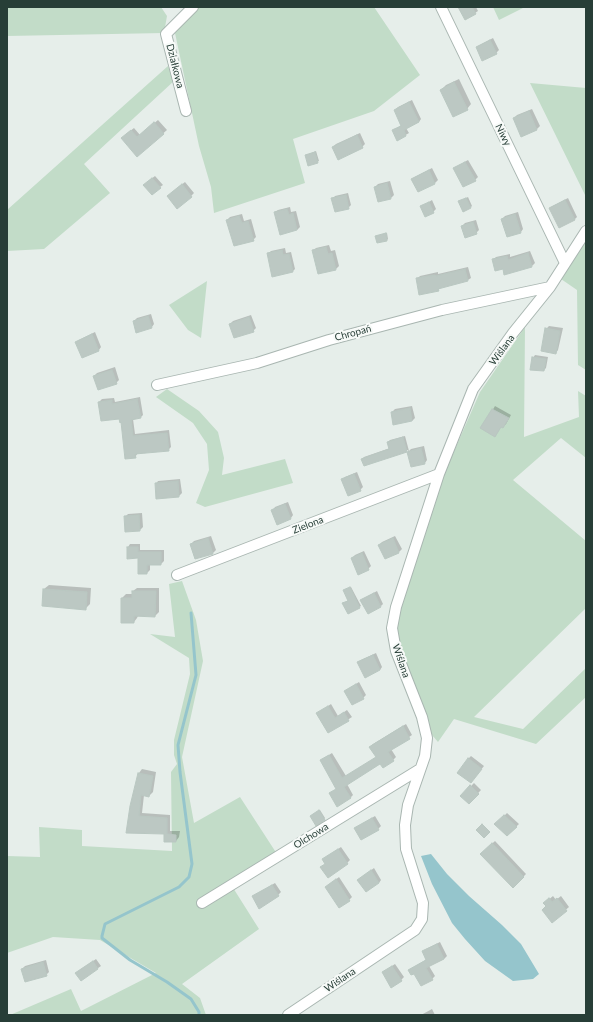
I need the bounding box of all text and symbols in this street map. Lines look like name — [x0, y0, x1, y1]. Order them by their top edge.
street label: Działkowa — [164, 42, 186, 90]
street label: Niwy — [493, 122, 513, 148]
street label: Chropań — [333, 322, 373, 344]
street label: Wiślana — [487, 332, 517, 368]
street label: Zielona — [291, 514, 325, 536]
street label: Wiślana — [390, 643, 412, 679]
street label: Olchowa — [291, 821, 331, 851]
street label: Wiślana — [322, 965, 358, 995]

